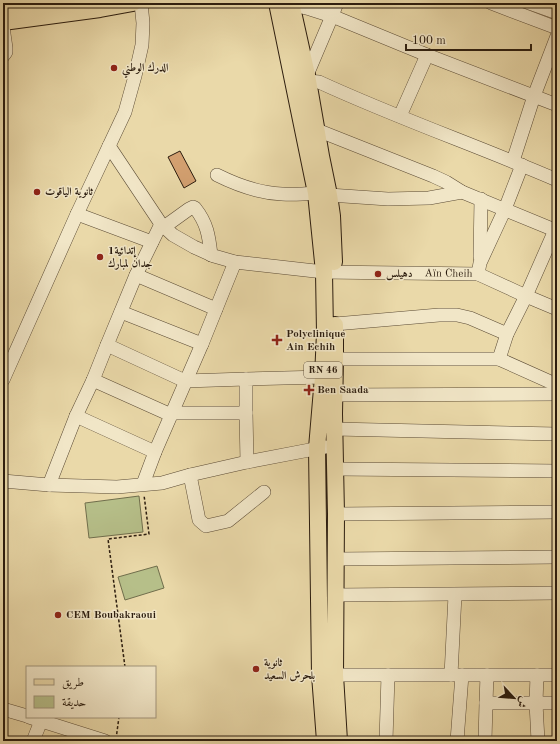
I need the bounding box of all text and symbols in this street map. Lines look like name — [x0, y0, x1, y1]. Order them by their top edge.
scale bar — [406, 26, 531, 52]
text: 100 m — [412, 35, 446, 47]
place label: الدرك الوطني — [122, 61, 168, 78]
marker: الدرك الوطني — [109, 63, 119, 73]
place label: ثانوية الياقوت — [45, 186, 94, 198]
marker: ثانوية الياقوت — [32, 187, 42, 197]
place label: 1إتدائية جدان لمبارك — [108, 245, 153, 270]
marker: 1إتدائية جدان لمبارك — [95, 252, 105, 262]
street label: Aïn Cheih — [424, 268, 473, 279]
marker: دهيلس — [373, 269, 383, 279]
place label: دهيلس — [386, 269, 413, 281]
place label: Polyclinique Ain Echih — [286, 329, 346, 353]
marker: Polyclinique Ain Echih — [271, 334, 283, 346]
road number: RN 46 — [304, 362, 342, 378]
marker: Ben Saada — [304, 385, 314, 395]
place label: Ben Saada — [317, 385, 369, 396]
marker: CEM Boubakraoui — [53, 610, 63, 620]
place label: CEM Boubakraoui — [66, 610, 156, 621]
place label: ثانوية بلحرش السعيد — [264, 657, 315, 683]
marker: ثانوية بلحرش السعيد — [251, 664, 261, 674]
legend — [26, 666, 156, 718]
text: طريق — [62, 677, 84, 690]
north arrow — [494, 678, 534, 718]
text: ش — [514, 694, 529, 709]
text: حديقة — [62, 697, 86, 710]

